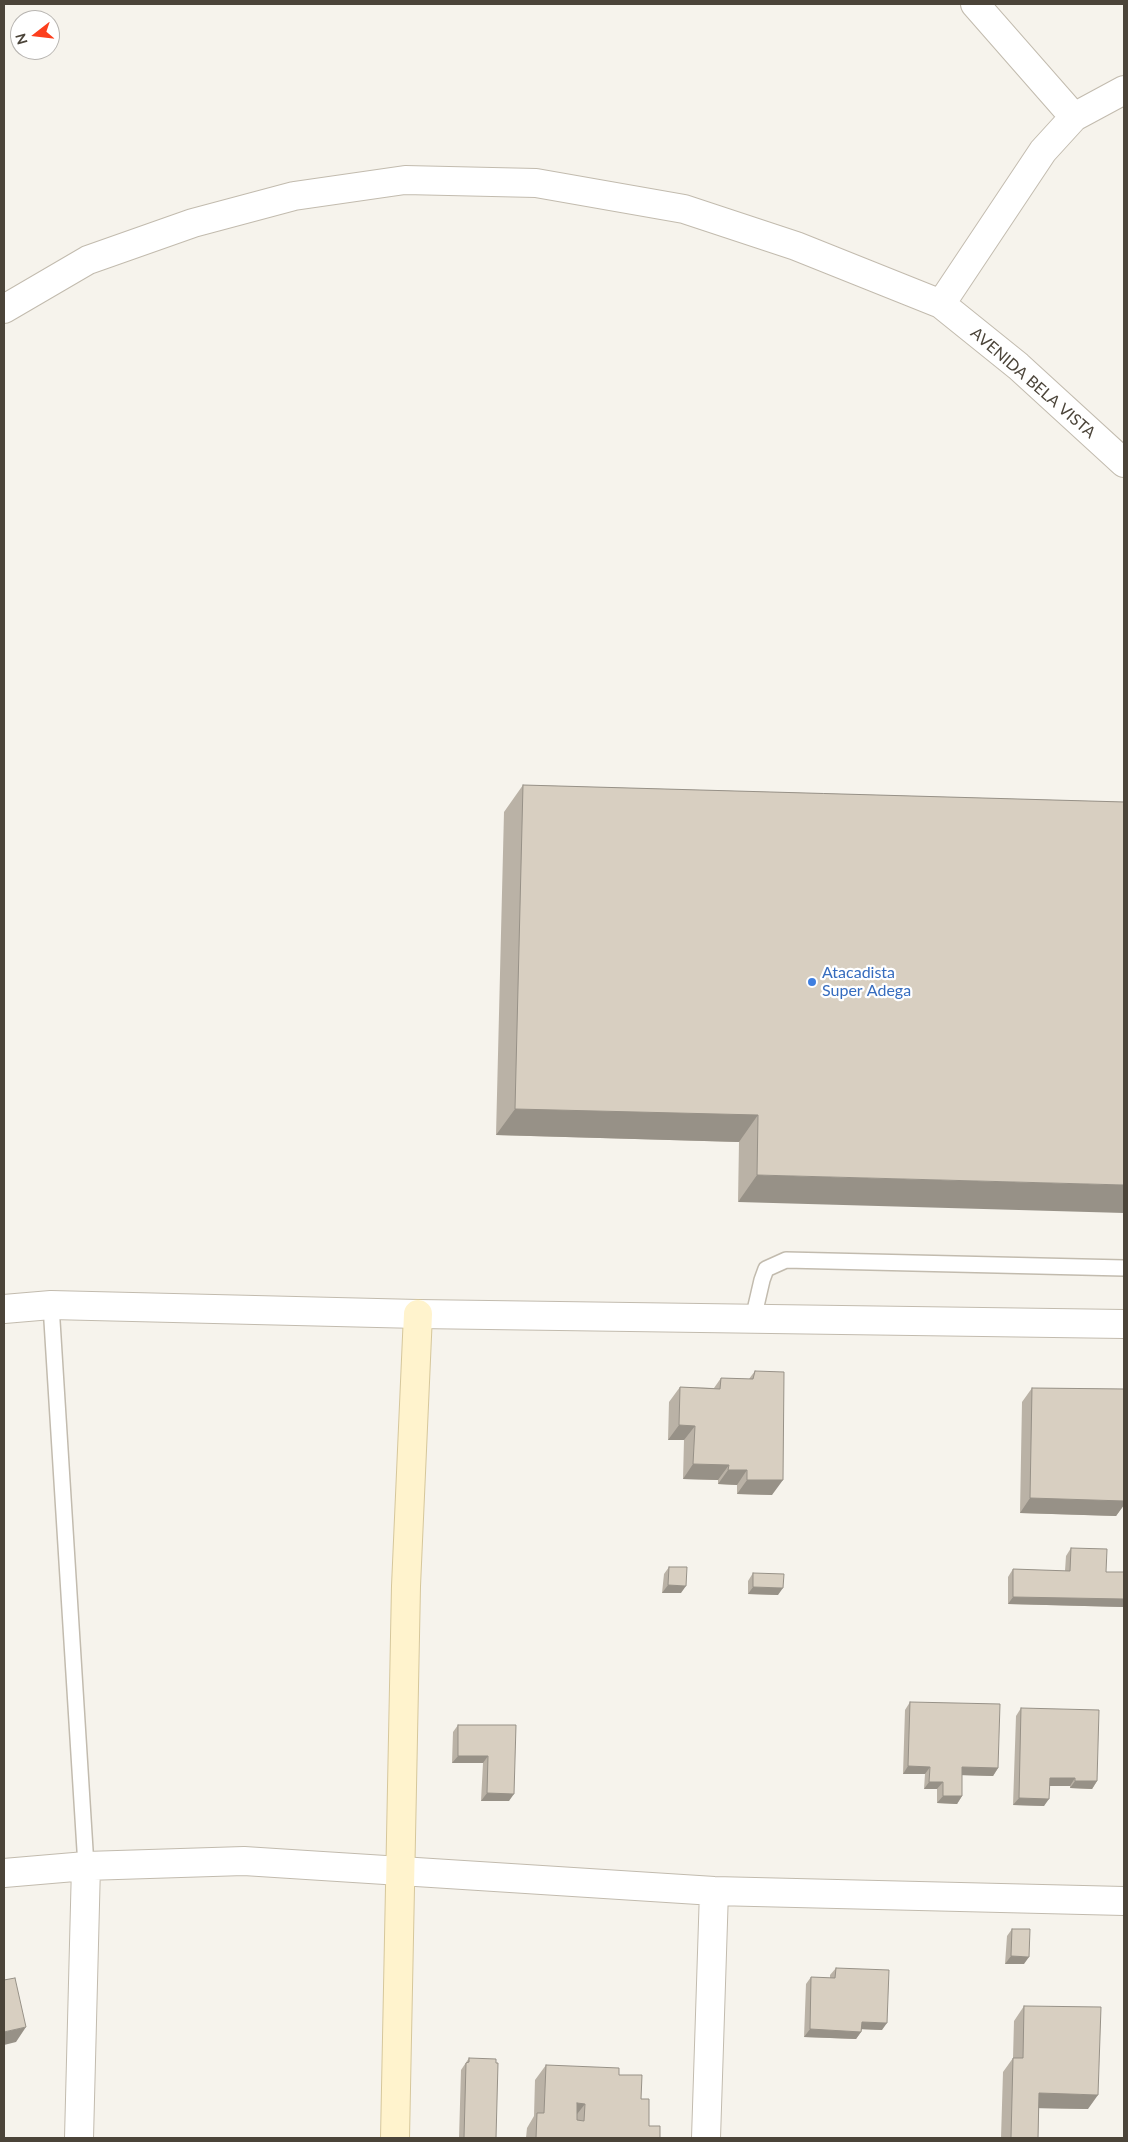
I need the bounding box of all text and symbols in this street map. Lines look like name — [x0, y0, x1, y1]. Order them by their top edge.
north arrow — [10, 10, 60, 60]
text: N — [11, 31, 31, 47]
street label: AVENIDA BELA VISTA — [967, 323, 1099, 443]
place label: Atacadista Super Adega — [822, 963, 911, 1001]
marker: Atacadista Super Adega — [806, 976, 818, 988]

